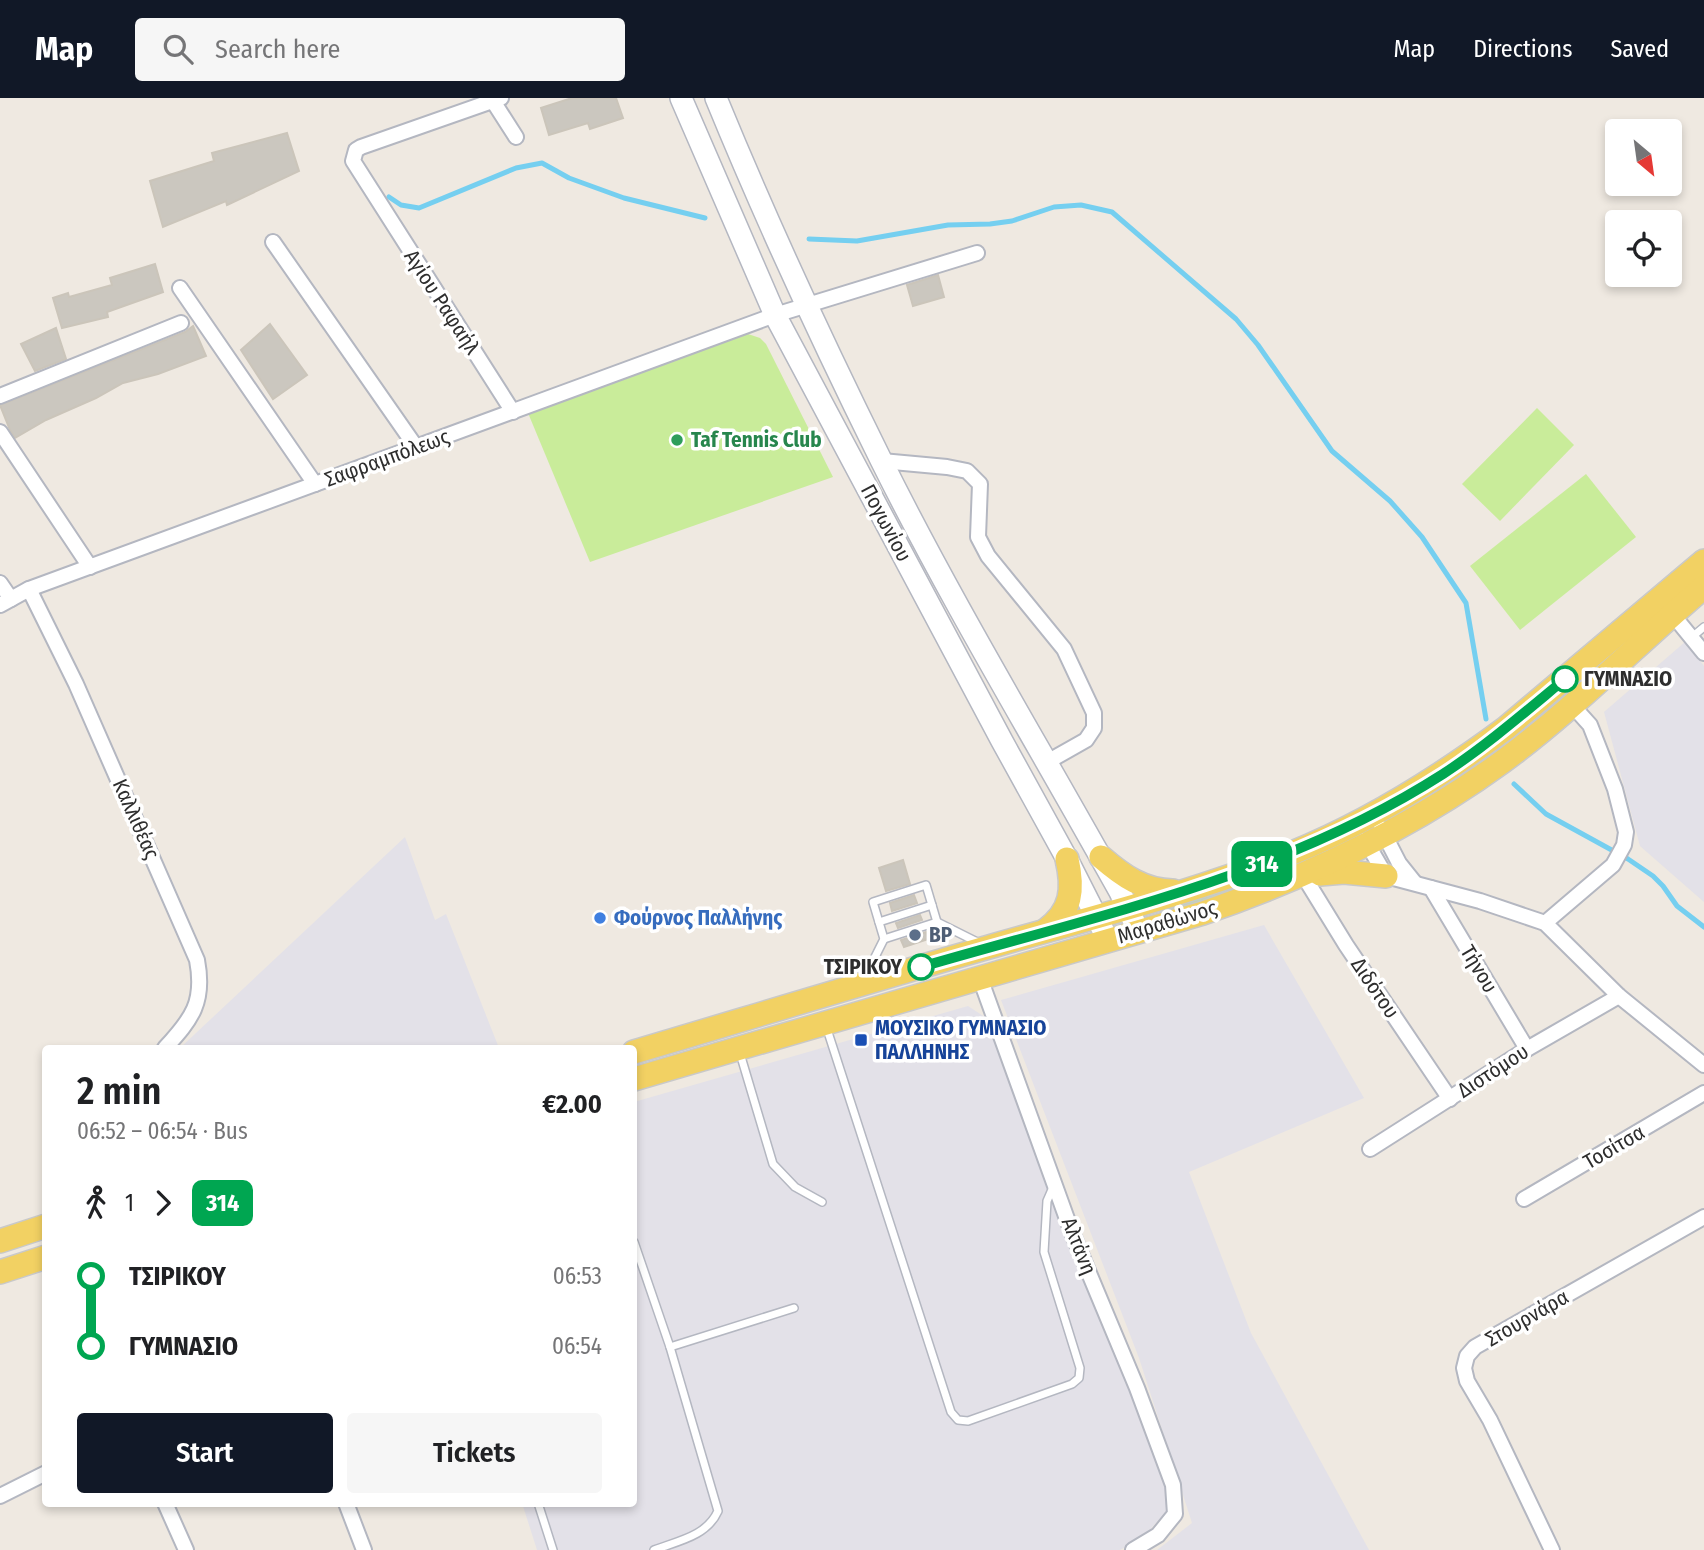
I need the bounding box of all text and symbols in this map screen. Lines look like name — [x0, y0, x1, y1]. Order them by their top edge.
search box — [135, 18, 625, 81]
text: Map — [35, 29, 93, 69]
icon: search — [159, 30, 197, 68]
text: Search here — [215, 34, 340, 65]
text: Map — [1394, 35, 1435, 63]
text: Directions — [1473, 35, 1572, 63]
text: Saved — [1610, 35, 1669, 63]
north arrow — [1605, 119, 1682, 196]
map controls — [1605, 119, 1682, 287]
button: locate — [1605, 210, 1682, 287]
street label: Αγίου Ραφαήλ — [399, 245, 486, 360]
street label: Σαφραμπόλεως — [321, 423, 453, 493]
place label: Taf Tennis Club — [691, 427, 822, 453]
marker: Taf Tennis Club — [669, 432, 685, 448]
street label: Πογωνίου — [855, 480, 917, 566]
marker: ΓΥΜΝΑΣΙΟ — [1552, 666, 1578, 692]
place label: ΓΥΜΝΑΣΙΟ — [1584, 666, 1672, 692]
street label: Καλλιθέας — [107, 775, 165, 863]
line badge: 314 — [1222, 841, 1302, 887]
text: 314 — [1245, 850, 1279, 878]
street label: Μαραθώνος — [1114, 895, 1220, 949]
place label: Φούρνος Παλλήνης — [614, 905, 783, 931]
marker: Φούρνος Παλλήνης — [592, 910, 608, 926]
place label: BP — [929, 922, 953, 948]
marker: BP — [907, 927, 923, 943]
street label: Τήνου — [1455, 940, 1503, 998]
street label: Διδότου — [1345, 953, 1405, 1023]
place label: ΤΣΙΡΙΚΟΥ — [824, 954, 903, 980]
marker: ΤΣΙΡΙΚΟΥ — [908, 954, 934, 980]
place label: ΜΟΥΣΙΚΟ ΓΥΜΝΑΣΙΟ ΠΑΛΛΗΝΗΣ — [875, 1015, 1046, 1065]
marker: ΜΟΥΣΙΚΟ ΓΥΜΝΑΣΙΟ ΠΑΛΛΗΝΗΣ — [853, 1032, 869, 1048]
street label: Διστόμου — [1452, 1038, 1534, 1104]
text: 2 min — [77, 1068, 161, 1114]
text: €2.00 — [542, 1089, 602, 1120]
text: 06:52 – 06:54 · Bus — [77, 1117, 248, 1145]
street label: Τοσίτσα — [1579, 1119, 1649, 1175]
icon: walk — [77, 1184, 115, 1222]
icon: forward — [144, 1184, 182, 1222]
text: 1 — [125, 1189, 134, 1217]
text: 314 — [206, 1189, 239, 1217]
street label: Αλτάνη — [1056, 1214, 1102, 1278]
text: ΤΣΙΡΙΚΟΥ — [129, 1261, 226, 1292]
text: 06:53 — [553, 1262, 602, 1290]
street label: Στουρνάρα — [1481, 1284, 1573, 1352]
text: ΓΥΜΝΑΣΙΟ — [129, 1331, 238, 1362]
text: 06:54 — [552, 1332, 602, 1360]
button: Start — [77, 1413, 333, 1493]
button: Tickets — [347, 1413, 602, 1493]

